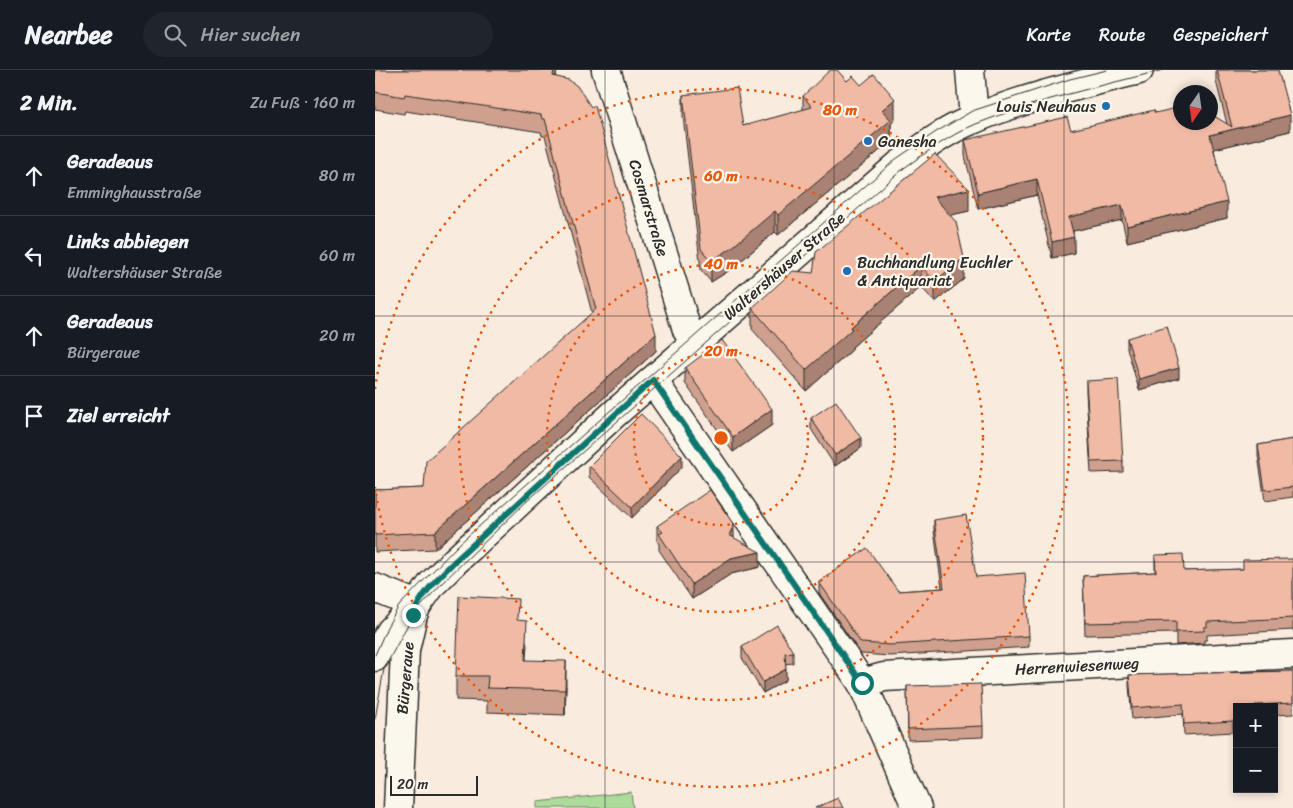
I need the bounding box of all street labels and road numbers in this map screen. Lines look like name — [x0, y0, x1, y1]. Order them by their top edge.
street label: Cosmarstraße — [620, 156, 678, 260]
street label: Waltershäuser Straße — [716, 204, 852, 328]
street label: Bürgeraue — [387, 640, 423, 716]
street label: Herrenwiesenweg — [1014, 648, 1140, 684]

